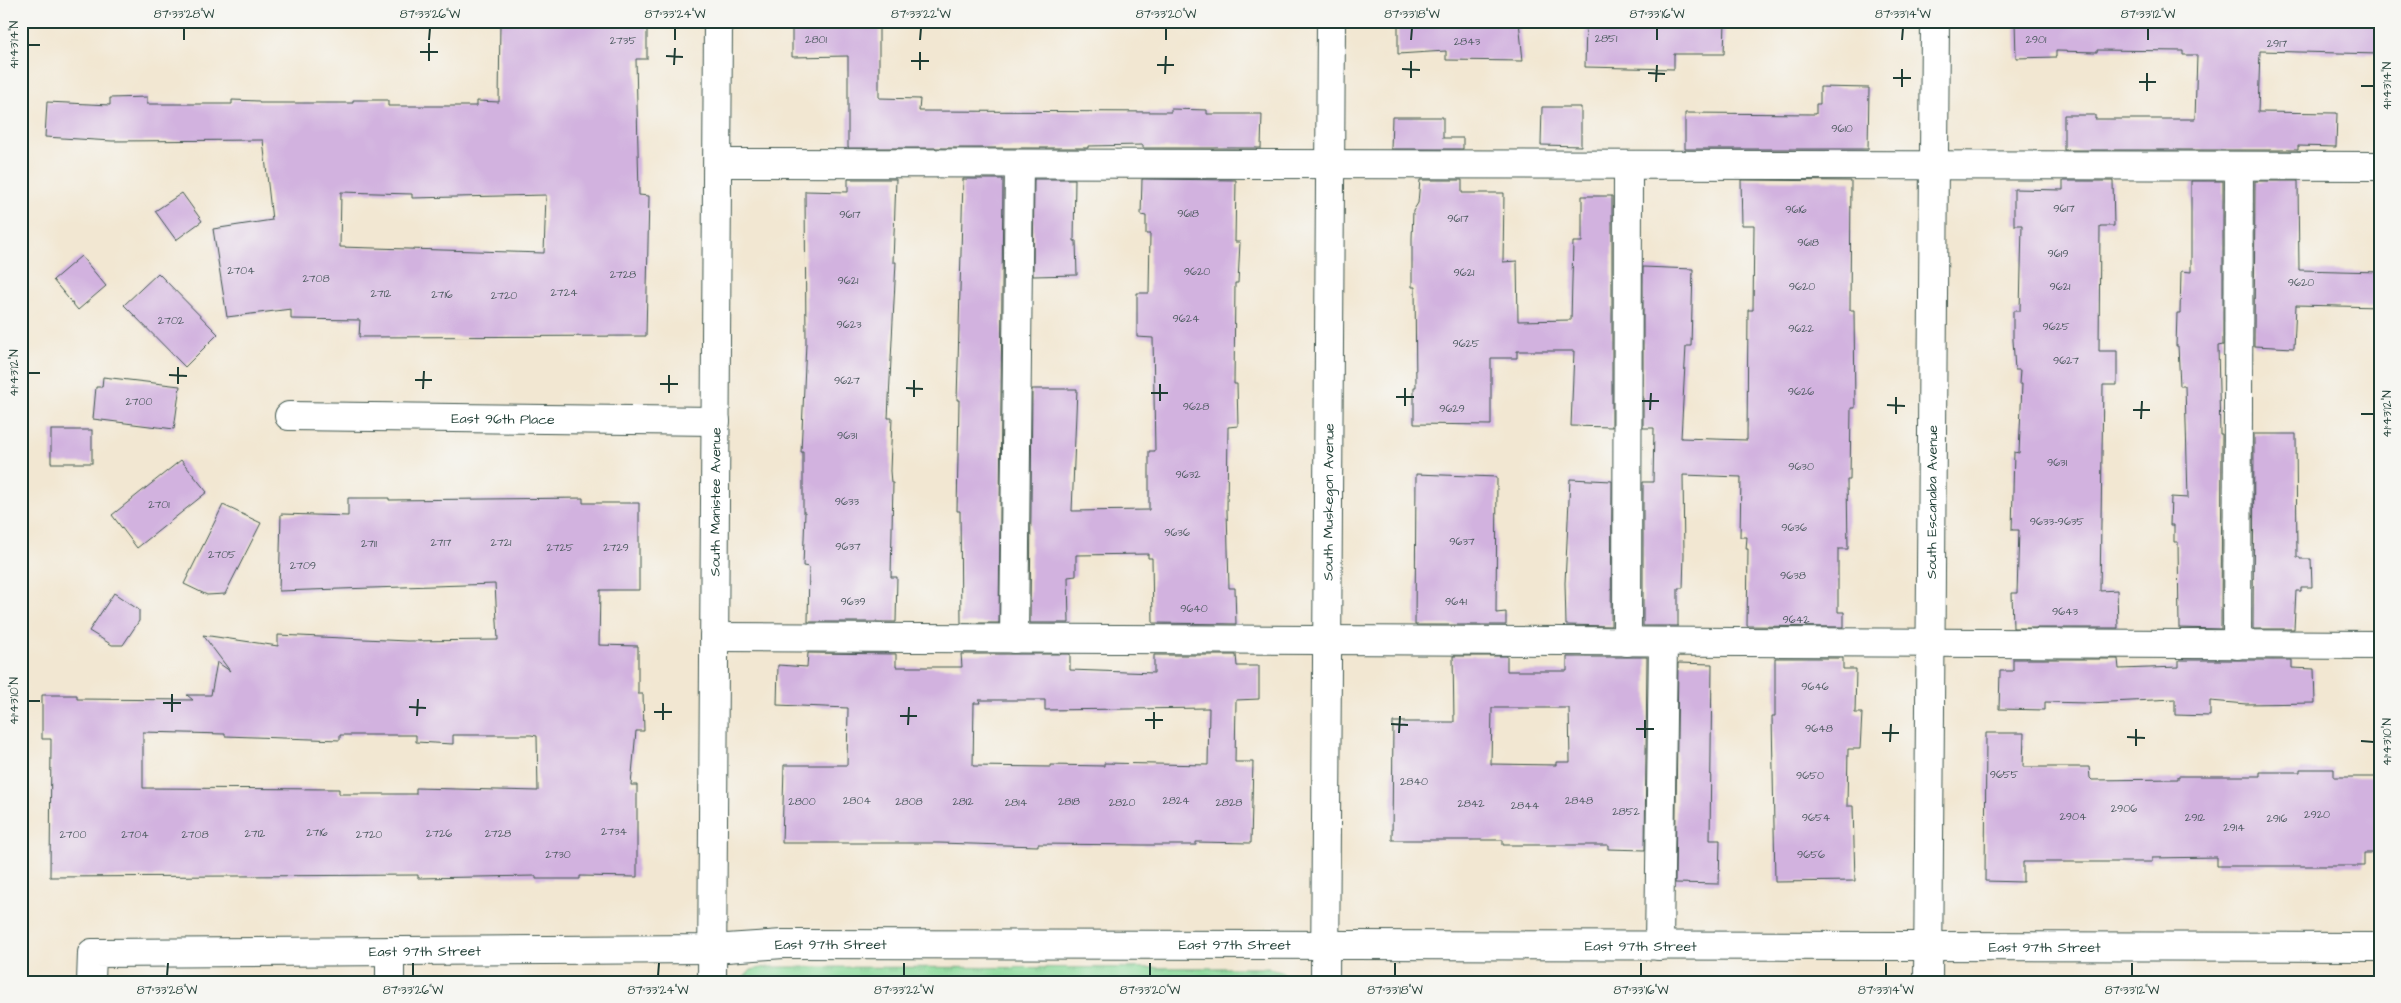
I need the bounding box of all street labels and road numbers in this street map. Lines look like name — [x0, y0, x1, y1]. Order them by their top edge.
street label: East 96th Place — [451, 409, 555, 430]
street label: South Muskegon Avenue — [1319, 423, 1339, 581]
street label: South Escanaba Avenue — [1922, 425, 1943, 579]
street label: South Manistee Avenue — [706, 427, 726, 577]
street label: East 97th Street — [774, 935, 887, 956]
street label: East 97th Street — [1179, 935, 1291, 955]
street label: East 97th Street — [1585, 937, 1697, 957]
street label: East 97th Street — [1989, 938, 2101, 958]
street label: East 97th Street — [369, 941, 481, 962]

